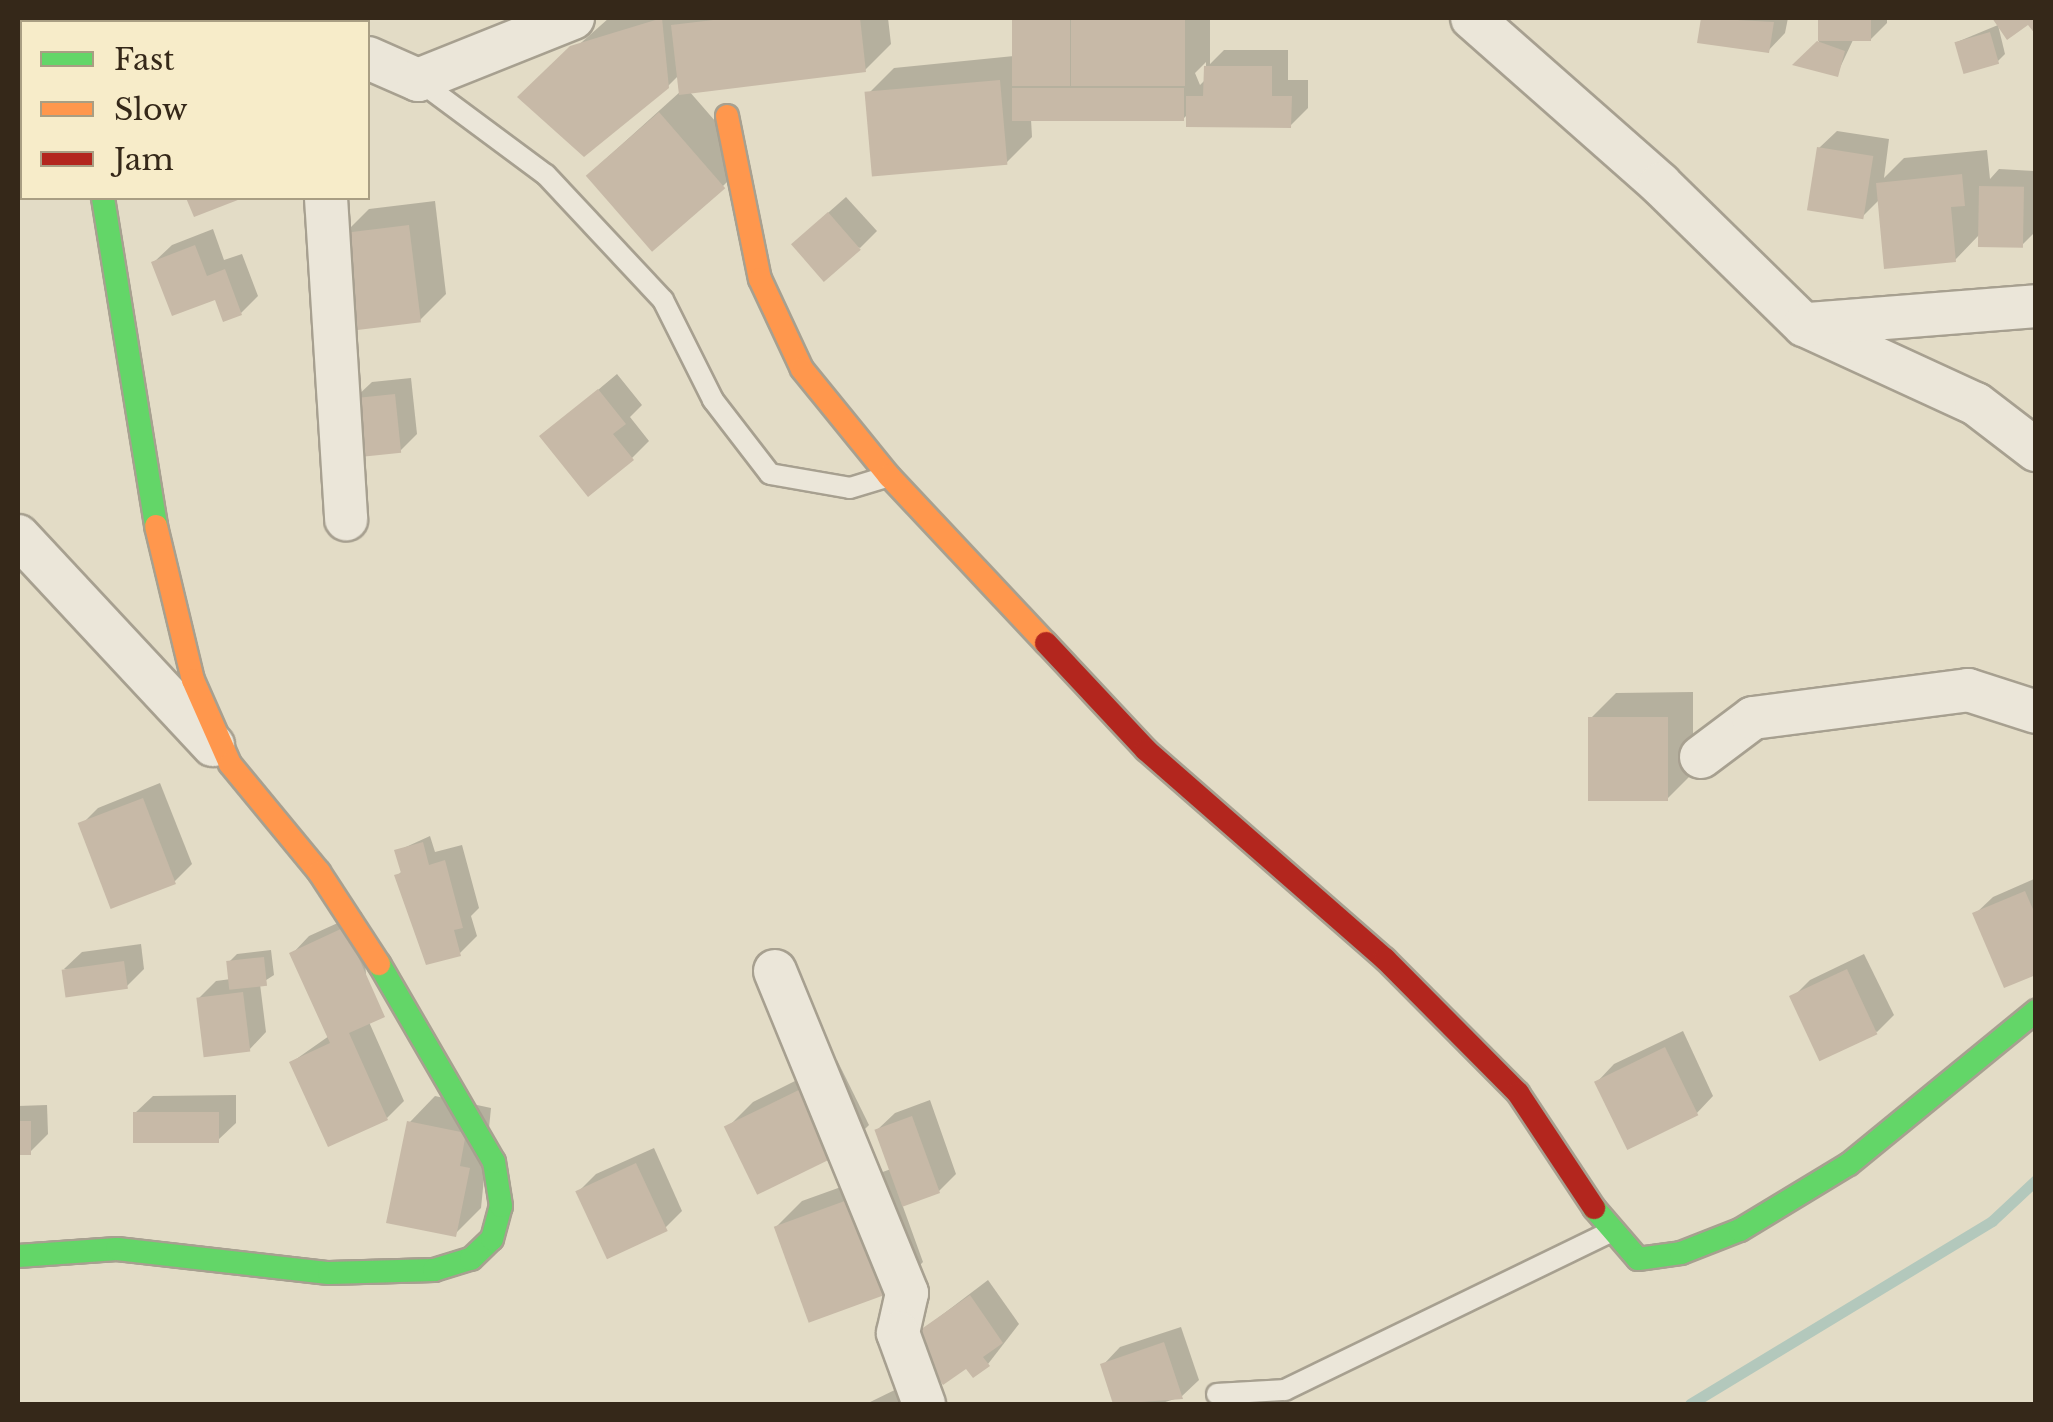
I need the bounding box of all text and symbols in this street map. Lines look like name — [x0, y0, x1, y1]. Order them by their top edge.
legend — [20, 20, 370, 200]
text: Fast — [114, 41, 175, 78]
text: Slow — [114, 91, 188, 128]
text: Jam — [114, 141, 174, 178]

